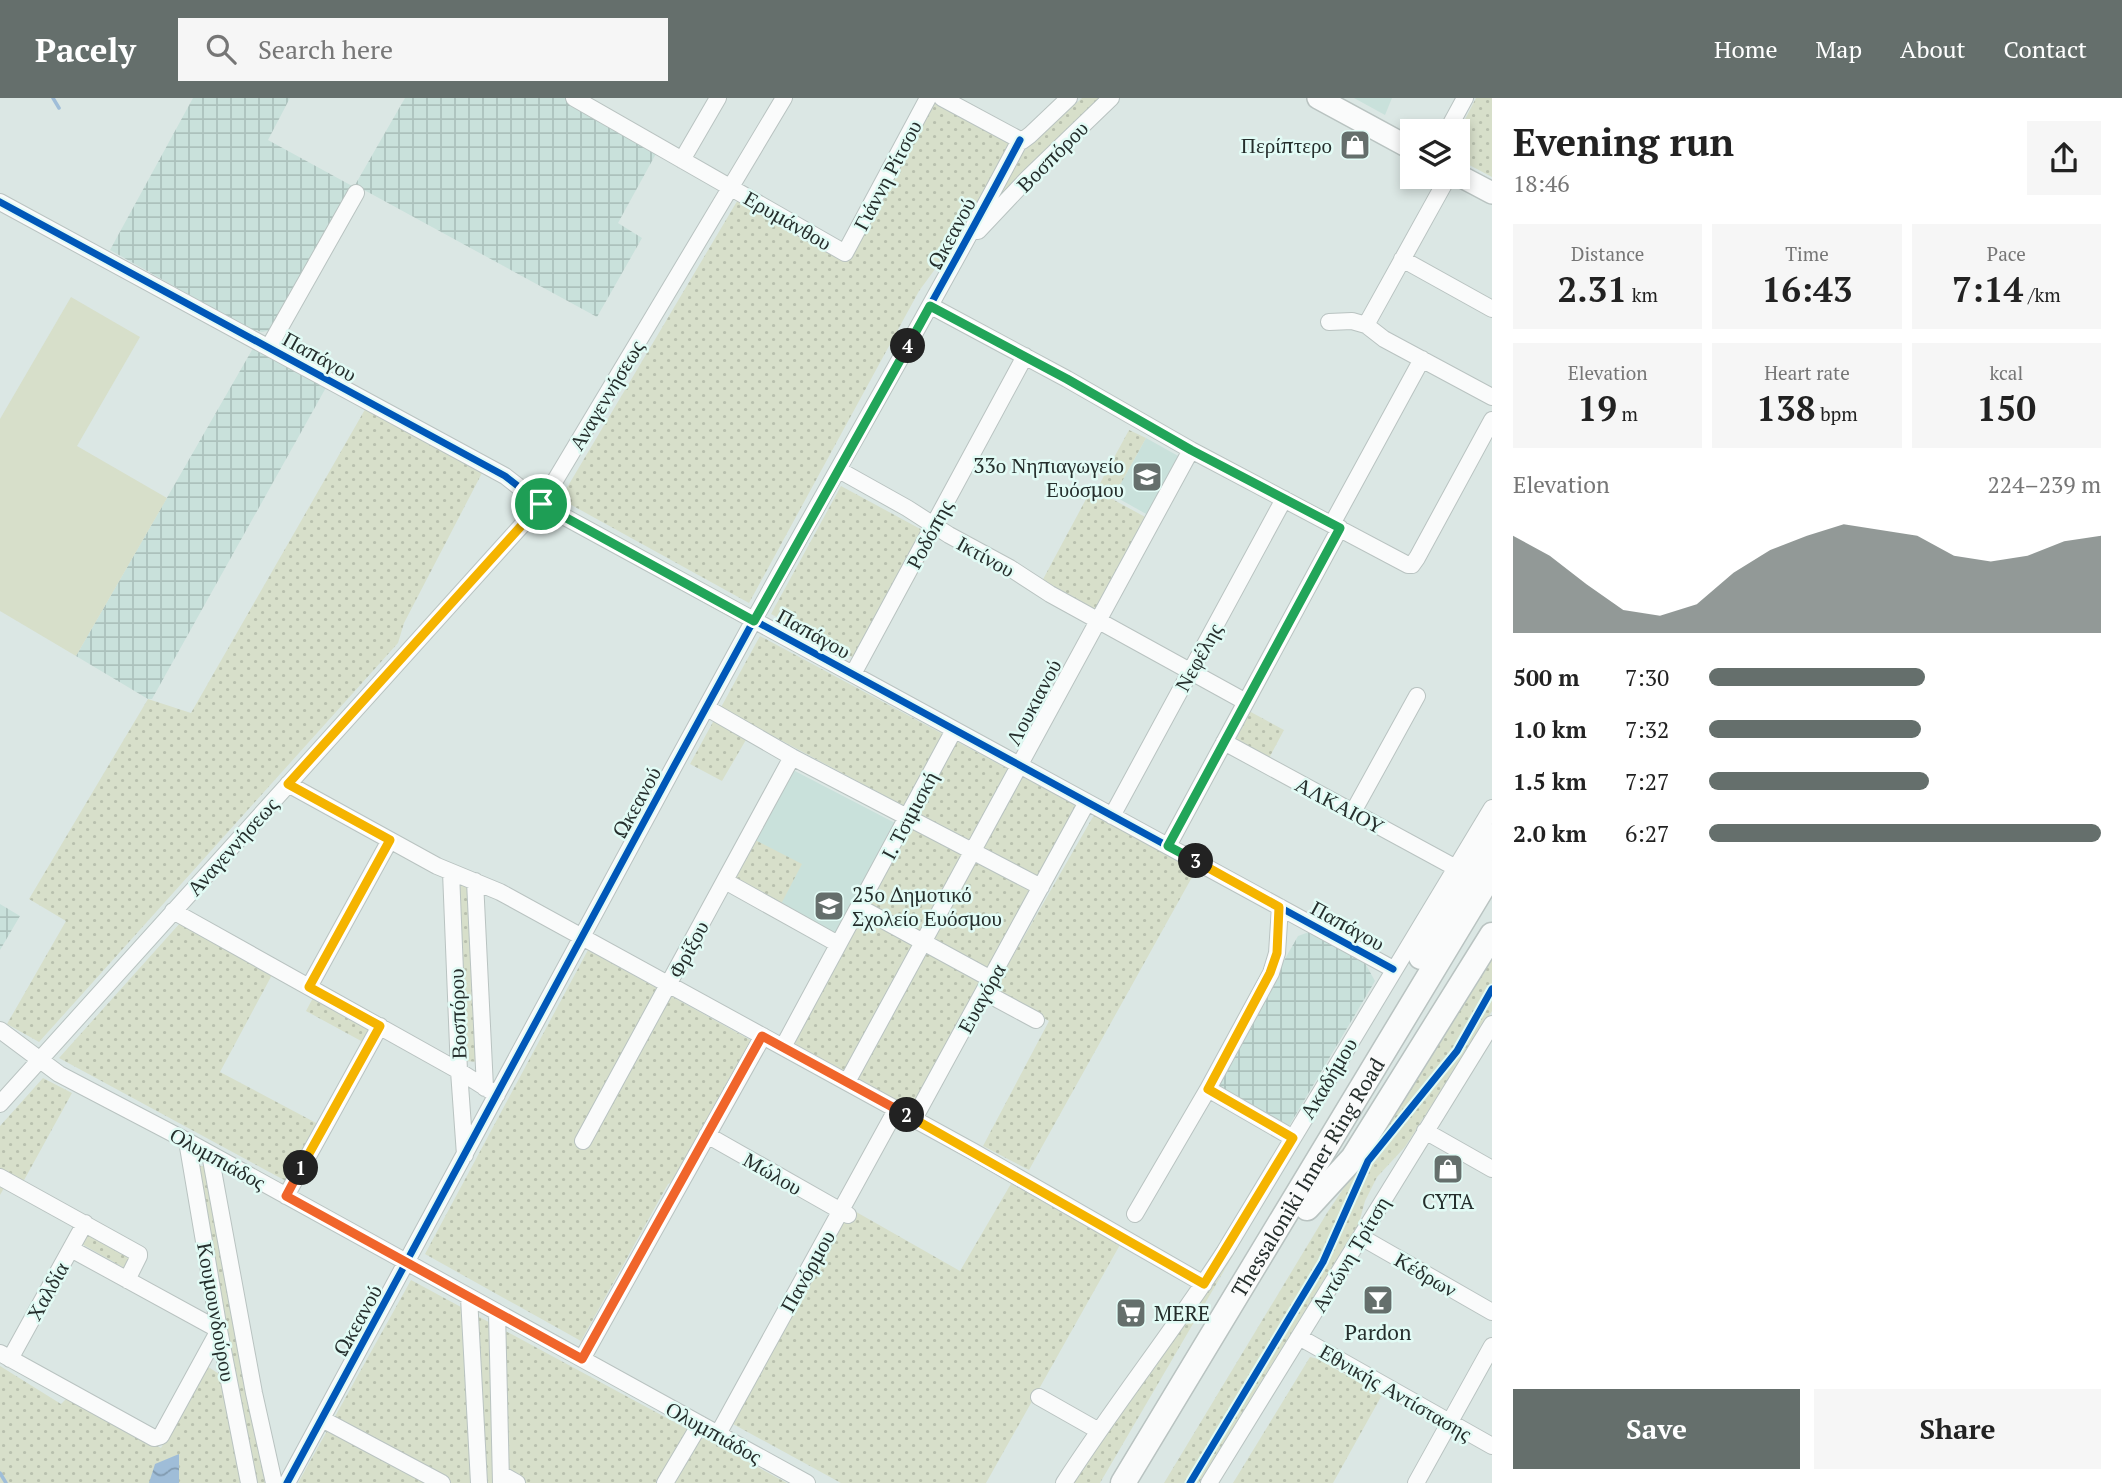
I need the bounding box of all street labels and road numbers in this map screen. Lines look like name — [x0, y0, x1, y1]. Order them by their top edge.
street label: Βοσπόρου — [1010, 114, 1094, 198]
street label: Γιάννη Ρίτσου — [846, 115, 928, 235]
street label: Ερυμάνθου — [739, 184, 837, 256]
street label: Ωκεανού — [920, 192, 982, 274]
street label: Παπάγου — [278, 324, 362, 388]
street label: Αναγεννήσεως — [562, 334, 650, 455]
street label: Ροδόπης — [899, 494, 959, 574]
street label: Ικτίνου — [952, 529, 1020, 583]
street label: Παπάγου — [772, 601, 856, 665]
street label: Νεφέλης — [1168, 617, 1229, 696]
street label: Λουκιανού — [999, 654, 1067, 750]
street label: Ωκεανού — [605, 761, 667, 843]
street label: Ι. Τσιμισκή — [874, 766, 944, 864]
street label: ΑΛΚΑΙΟΥ — [1291, 770, 1389, 840]
street label: Αναγεννήσεως — [180, 790, 284, 901]
street label: Παπάγου — [1306, 893, 1390, 957]
street label: Φρίξου — [661, 916, 715, 982]
street label: Ευαγόρα — [950, 958, 1012, 1038]
street label: Βοσπόρου — [441, 968, 473, 1060]
street label: Ακαδήμου — [1293, 1032, 1363, 1124]
street label: Thessaloniki Inner Ring Road — [1224, 1052, 1391, 1302]
street label: Ολυμπιάδος — [165, 1120, 272, 1196]
street label: Μώλου — [738, 1145, 808, 1201]
street label: Αντώνη Τρίτση — [1304, 1191, 1396, 1317]
street label: Πανόρμου — [773, 1225, 841, 1317]
street label: Κουμουνδούρου — [191, 1240, 243, 1384]
street label: Κέδρων — [1390, 1245, 1462, 1303]
street label: Χαλδία — [20, 1257, 74, 1325]
street label: Ωκεανού — [326, 1279, 388, 1361]
street label: Εθνικής Αντίστασης — [1315, 1337, 1478, 1447]
street label: Ολυμπιάδος — [661, 1394, 768, 1470]

